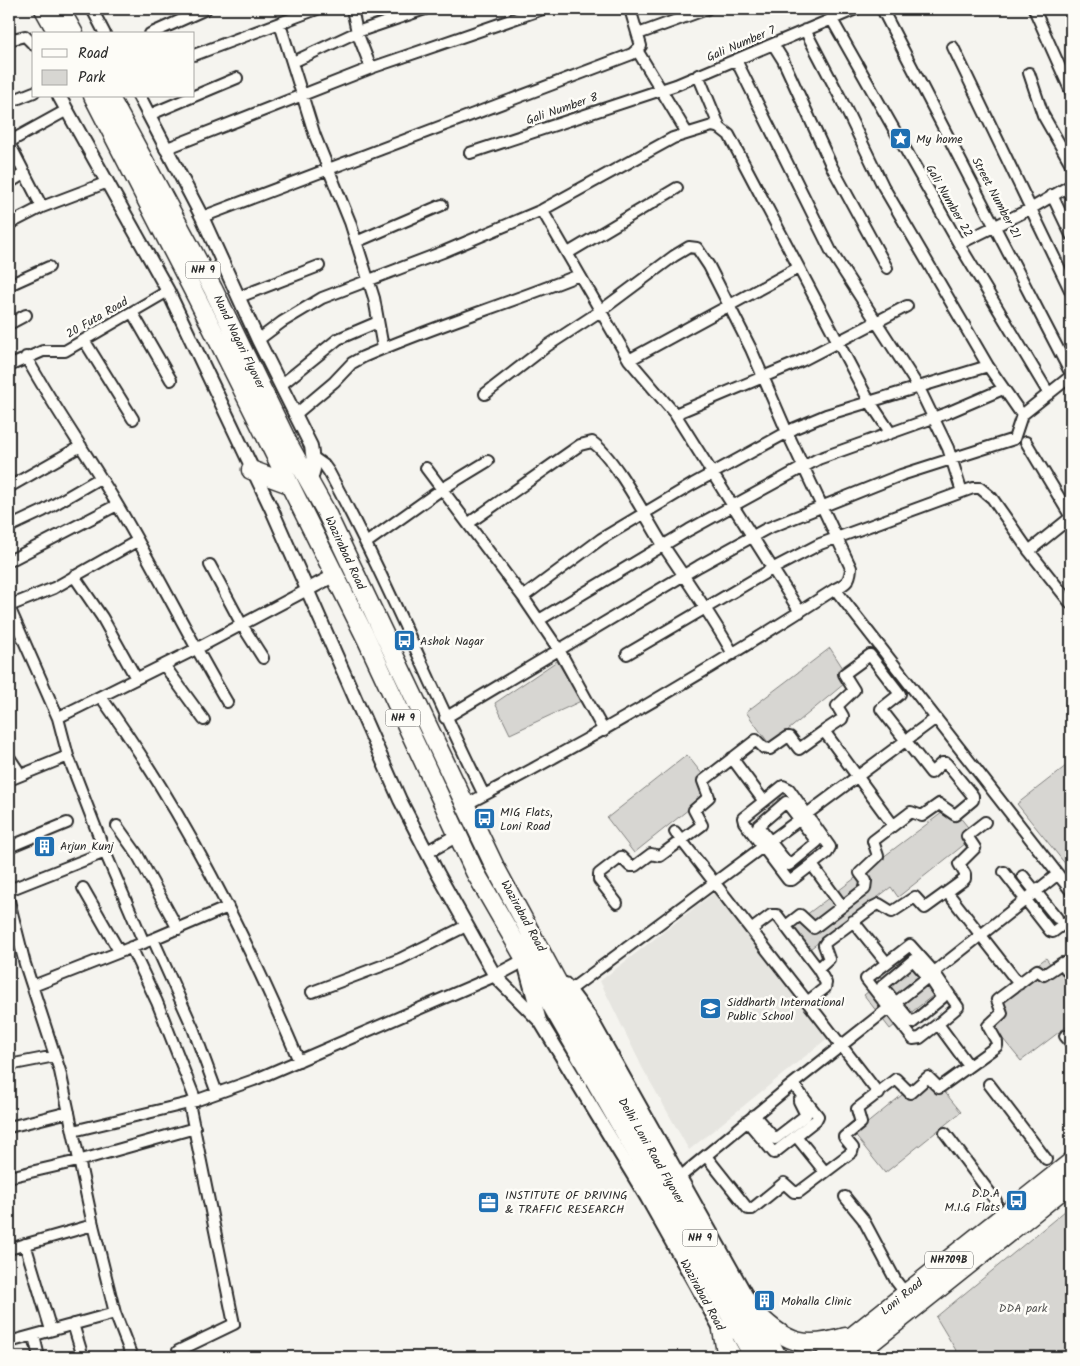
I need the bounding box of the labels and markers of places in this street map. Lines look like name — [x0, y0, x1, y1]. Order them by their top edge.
place icon: My home — [888, 127, 912, 151]
place label: My home — [916, 130, 963, 149]
bus stop icon: Ashok Nagar — [392, 629, 416, 653]
place label: Ashok Nagar — [420, 632, 485, 651]
place label: MIG Flats, Loni Road — [500, 803, 553, 836]
bus stop icon: MIG Flats, Loni Road — [472, 807, 496, 831]
building icon: Arjun Kunj — [32, 834, 56, 858]
place label: Arjun Kunj — [60, 837, 115, 856]
place label: Siddharth International Public School — [727, 993, 844, 1026]
school or university icon: Siddharth International Public School — [699, 997, 723, 1021]
place label: D.D.A M.I.G Flats — [944, 1184, 1000, 1217]
place label: INSTITUTE OF DRIVING & TRAFFIC RESEARCH — [505, 1186, 628, 1219]
bus stop icon: D.D.A M.I.G Flats — [1004, 1188, 1028, 1212]
office icon: INSTITUTE OF DRIVING & TRAFFIC RESEARCH — [477, 1190, 501, 1214]
building icon: Mohalla Clinic — [753, 1289, 777, 1313]
place label: Mohalla Clinic — [781, 1292, 852, 1311]

